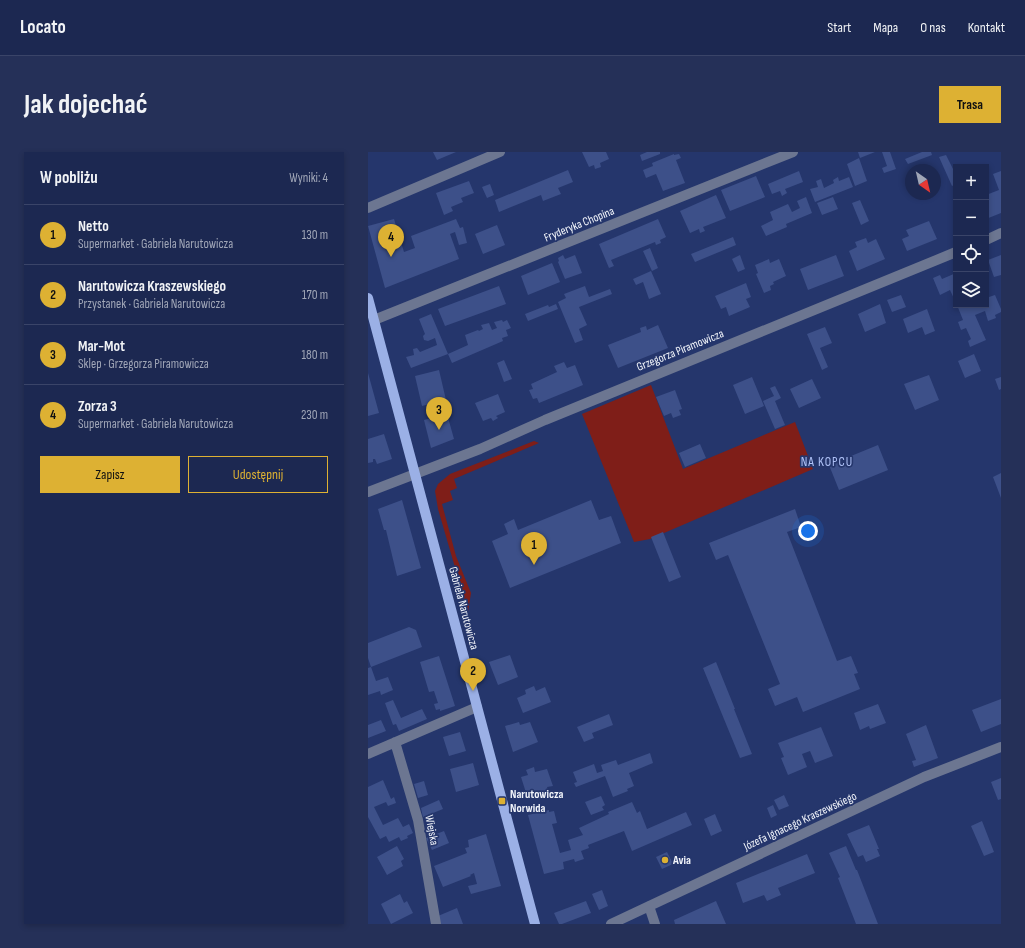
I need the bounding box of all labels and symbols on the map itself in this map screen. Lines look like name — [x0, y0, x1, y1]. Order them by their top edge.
north arrow — [905, 164, 941, 200]
street label: Fryderyka Chopina — [542, 203, 617, 245]
pin: 4 — [378, 224, 404, 257]
street label: Grzegorza Piramowicza — [634, 326, 726, 375]
pin: 3 — [426, 397, 452, 430]
district label: NA KOPCU — [801, 454, 853, 470]
your location — [798, 521, 818, 541]
pin: 1 — [521, 532, 547, 565]
street label: Gabriela Narutowicza — [445, 565, 482, 652]
pin: 2 — [460, 658, 486, 691]
place label: Narutowicza Norwida — [510, 787, 564, 816]
street label: Józefa Ignacego Kraszewskiego — [740, 789, 859, 855]
marker: Narutowicza Norwida — [497, 796, 507, 806]
street label: Wiejska — [421, 814, 442, 847]
place label: Avia — [672, 853, 691, 868]
marker: Avia — [660, 855, 670, 865]

